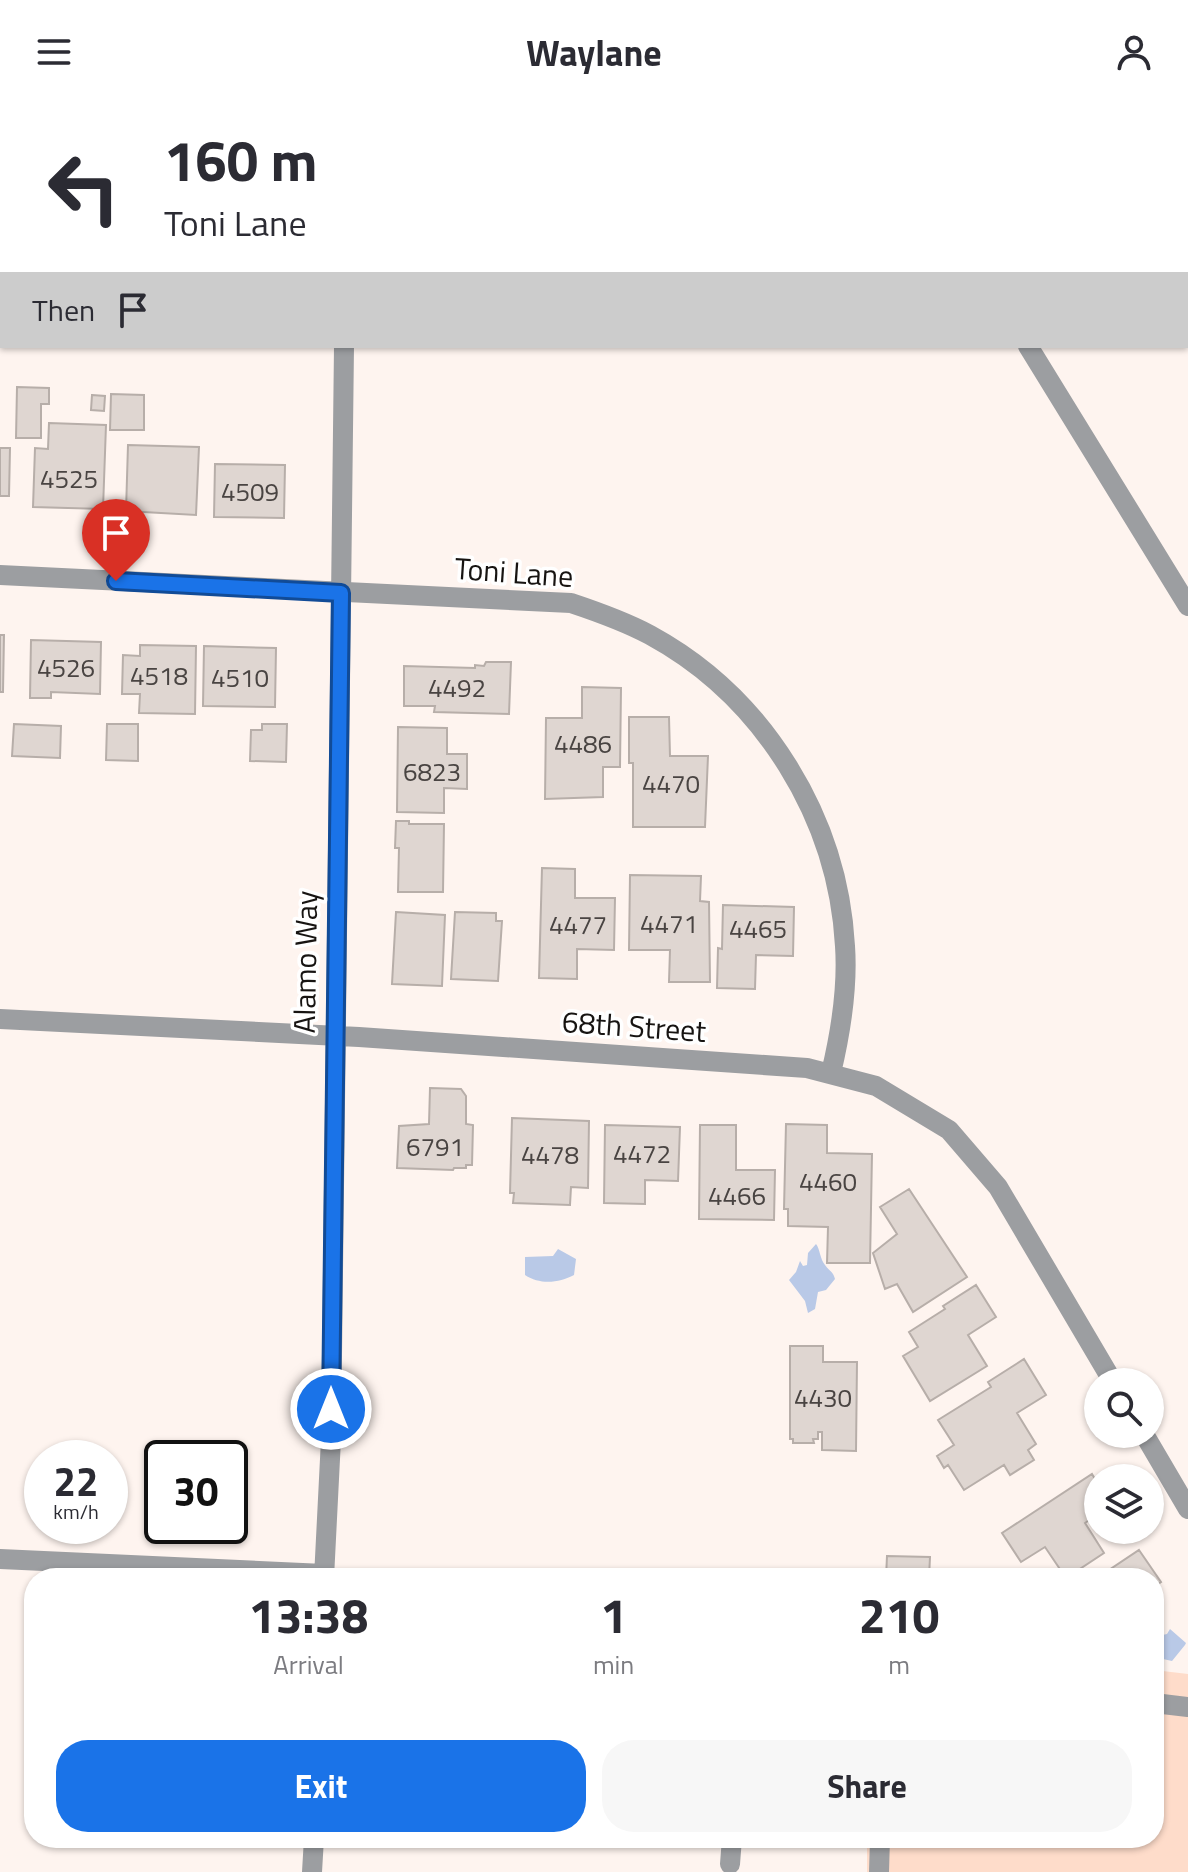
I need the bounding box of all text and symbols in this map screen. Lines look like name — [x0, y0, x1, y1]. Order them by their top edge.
text: Waylane — [526, 25, 662, 80]
icon: menu — [32, 30, 76, 74]
icon: person — [1112, 30, 1156, 74]
text: 160 m — [164, 118, 317, 203]
icon: left — [32, 136, 136, 240]
text: Toni Lane — [164, 195, 307, 250]
text: Then — [32, 287, 95, 333]
icon: arrive — [111, 288, 155, 332]
house number: 4525 — [40, 459, 98, 498]
house number: 4509 — [221, 472, 279, 511]
pin — [82, 499, 150, 581]
icon: arrive — [94, 511, 138, 555]
street label: Toni Lane — [453, 545, 575, 599]
house number: 4526 — [37, 648, 95, 687]
house number: 4518 — [130, 656, 188, 695]
house number: 4510 — [211, 658, 269, 697]
house number: 4492 — [428, 668, 486, 707]
house number: 4486 — [554, 724, 612, 763]
house number: 6823 — [403, 752, 461, 791]
house number: 4470 — [642, 764, 700, 803]
street label: Alamo Way — [281, 890, 329, 1034]
house number: 4471 — [640, 904, 698, 943]
house number: 4477 — [549, 905, 607, 944]
house number: 4465 — [729, 909, 787, 948]
street label: 68th Street — [560, 998, 708, 1054]
house number: 6791 — [406, 1127, 464, 1166]
house number: 4472 — [613, 1134, 671, 1173]
house number: 4478 — [521, 1135, 579, 1174]
house number: 4460 — [799, 1162, 857, 1201]
house number: 4466 — [708, 1176, 766, 1215]
position arrow — [289, 1367, 373, 1451]
map controls — [1084, 1368, 1164, 1544]
button: search — [1084, 1368, 1164, 1448]
house number: 4430 — [794, 1378, 852, 1417]
speed limit sign: 30 — [144, 1440, 248, 1544]
text: 22 — [54, 1451, 98, 1512]
button: layers — [1084, 1464, 1164, 1544]
text: km/h — [53, 1496, 99, 1527]
text: 13:38 — [249, 1579, 368, 1652]
text: 1 — [600, 1579, 627, 1652]
text: 210 — [859, 1579, 939, 1652]
text: Arrival — [273, 1645, 344, 1684]
text: min — [593, 1645, 634, 1684]
text: m — [888, 1645, 910, 1684]
button: Exit — [56, 1740, 586, 1832]
button: Share — [602, 1740, 1132, 1832]

